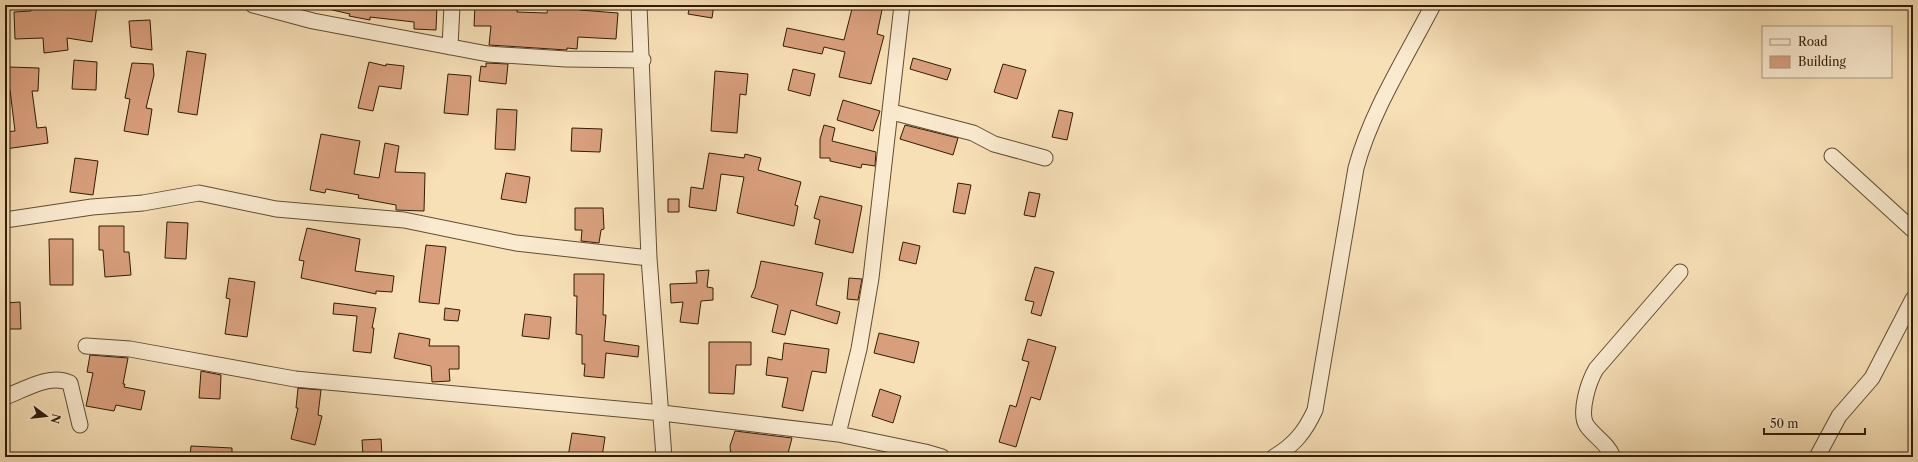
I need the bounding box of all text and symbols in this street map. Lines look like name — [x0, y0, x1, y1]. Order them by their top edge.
legend — [1762, 26, 1892, 78]
text: Road — [1798, 34, 1828, 49]
text: Building — [1798, 54, 1846, 69]
north arrow — [26, 396, 66, 436]
scale bar — [1764, 410, 1865, 436]
text: N — [48, 412, 64, 425]
text: 50 m — [1770, 416, 1799, 431]

